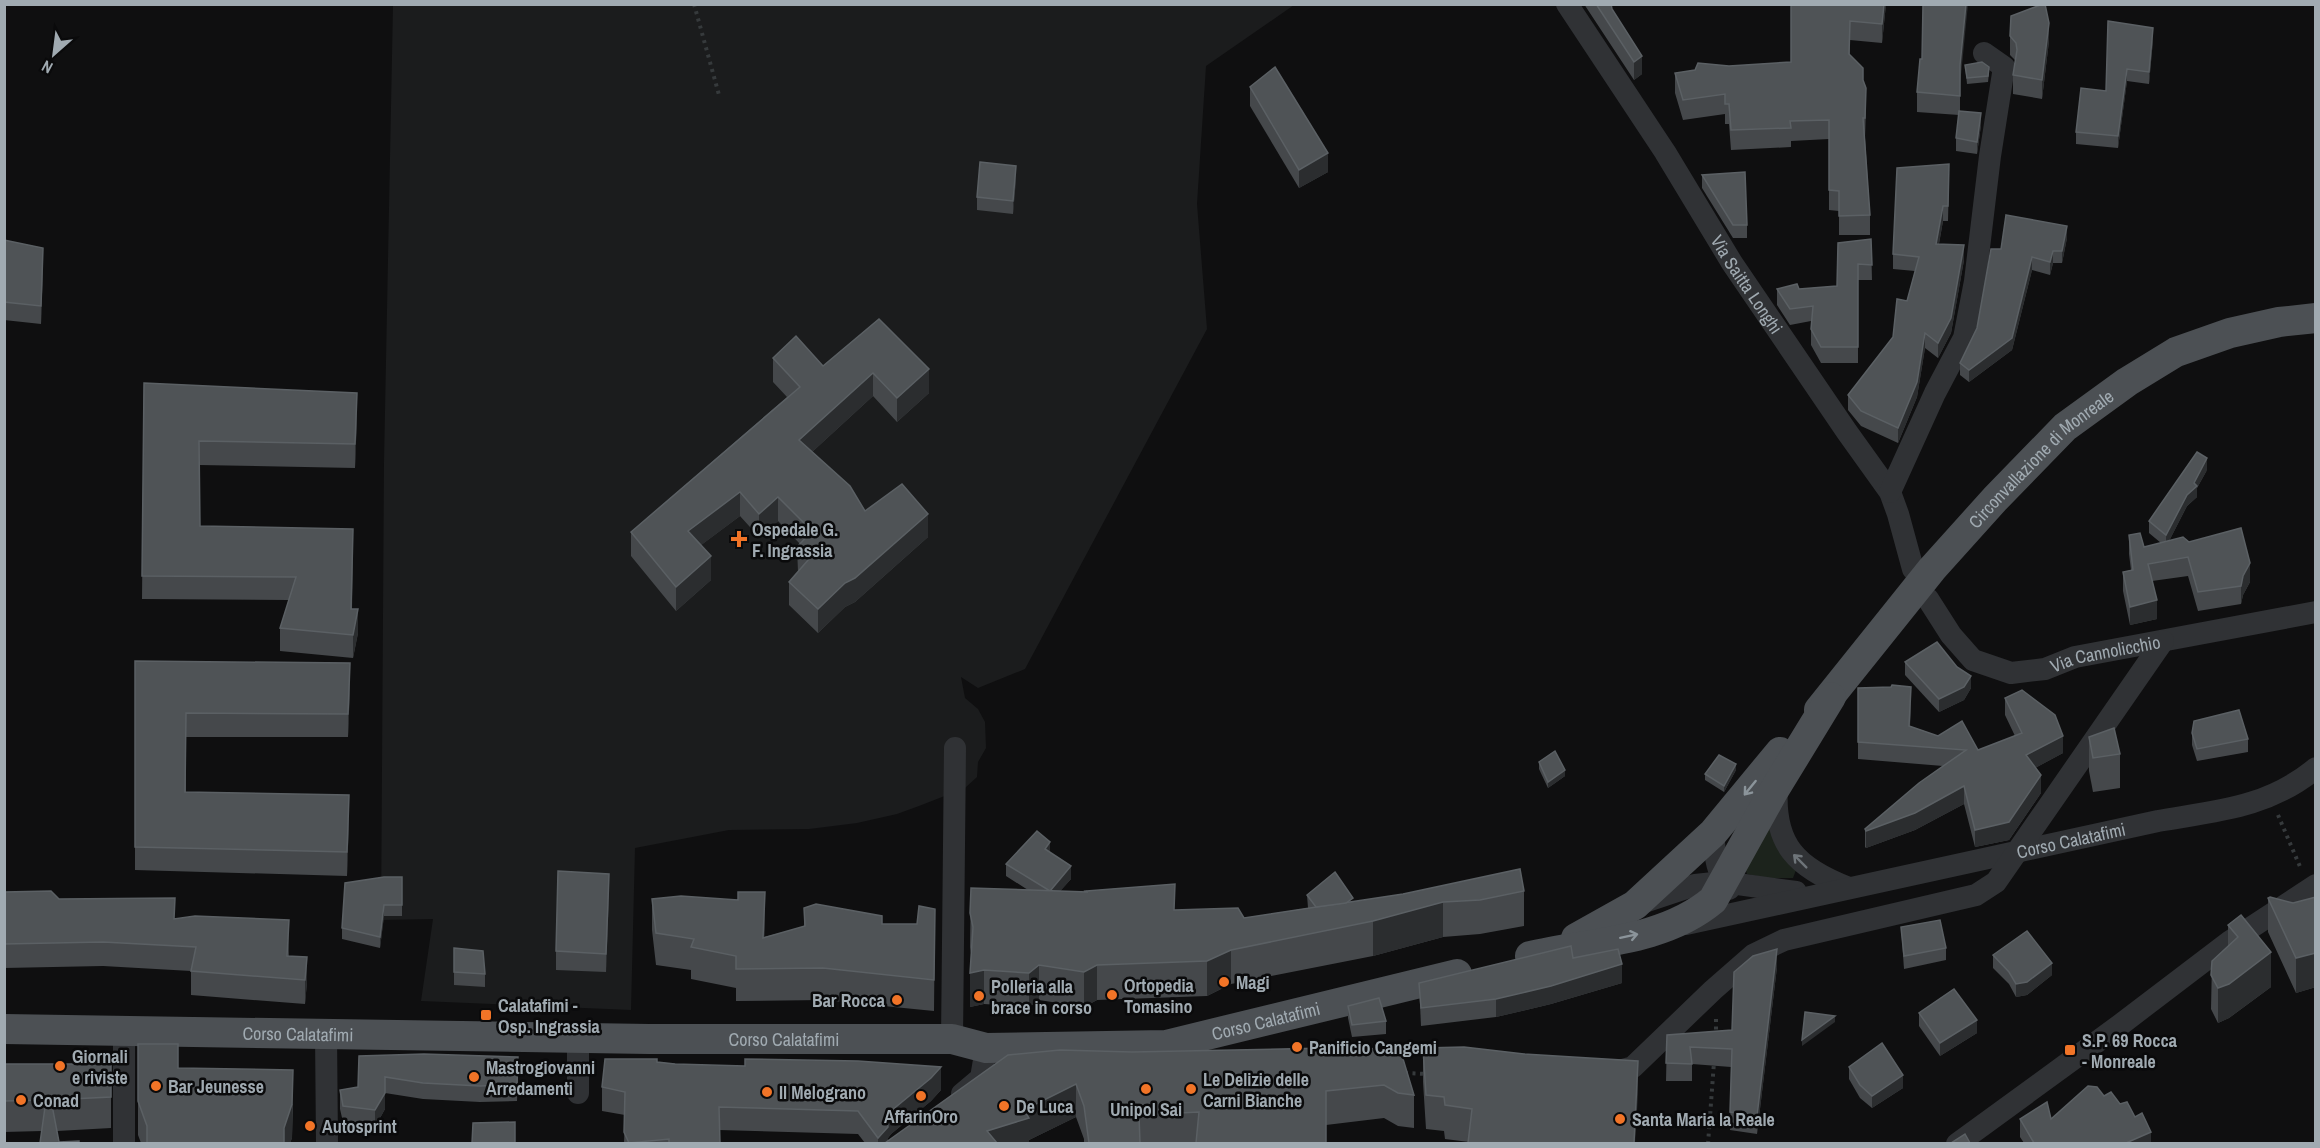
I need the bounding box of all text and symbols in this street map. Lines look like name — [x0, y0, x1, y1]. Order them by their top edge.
north arrow — [24, 24, 84, 84]
text: N — [38, 55, 56, 79]
street label: Via Saitta Longhi — [1705, 230, 1789, 339]
street label: Circonvallazione di Monreale — [1962, 384, 2118, 533]
place label: Ospedale G. F. Ingrassia — [752, 517, 838, 563]
marker: Ospedale G. F. Ingrassia — [730, 530, 748, 548]
street label: Via Cannolicchio — [2046, 629, 2162, 678]
one-way arrow — [1744, 779, 1757, 795]
street label: Corso Calatafimi — [2014, 816, 2128, 864]
one-way arrow — [1793, 853, 1808, 868]
one-way arrow — [1619, 930, 1638, 942]
place label: Magi — [1236, 970, 1270, 995]
place label: Ortopedia Tomasino — [1124, 973, 1195, 1019]
place label: Polleria alla brace in corso — [991, 974, 1092, 1020]
marker: Magi — [1217, 975, 1231, 989]
place label: Bar Rocca — [812, 988, 886, 1013]
marker: Ortopedia Tomasino — [1105, 988, 1119, 1002]
marker: Polleria alla brace in corso — [972, 989, 986, 1003]
place label: Calatafimi - Osp. Ingrassia — [498, 993, 601, 1039]
marker: Bar Rocca — [890, 993, 904, 1007]
street label: Corso Calatafimi — [1209, 995, 1323, 1046]
marker: Calatafimi - Osp. Ingrassia — [479, 1008, 493, 1022]
street label: Corso Calatafimi — [242, 1020, 354, 1047]
street label: Corso Calatafimi — [729, 1027, 839, 1052]
place label: S.P. 69 Rocca - Monreale — [2082, 1028, 2178, 1074]
place label: Panificio Cangemi — [1309, 1035, 1437, 1060]
marker: Panificio Cangemi — [1290, 1040, 1304, 1054]
marker: S.P. 69 Rocca - Monreale — [2063, 1043, 2077, 1057]
place label: Giornali e riviste — [72, 1044, 128, 1090]
place label: Mastrogiovanni Arredamenti — [486, 1055, 595, 1101]
marker: Giornali e riviste — [53, 1059, 67, 1073]
place label: Le Delizie delle Carni Bianche — [1203, 1067, 1309, 1113]
marker: Mastrogiovanni Arredamenti — [467, 1070, 481, 1084]
place label: Bar Jeunesse — [168, 1074, 264, 1099]
marker: Bar Jeunesse — [149, 1079, 163, 1093]
place label: Il Melograno — [779, 1080, 866, 1105]
marker: Unipol Sai — [1139, 1082, 1153, 1096]
marker: Le Delizie delle Carni Bianche — [1184, 1082, 1198, 1096]
marker: Il Melograno — [760, 1085, 774, 1099]
place label: Conad — [33, 1088, 79, 1113]
marker: AffarinOro — [914, 1089, 928, 1103]
marker: Conad — [14, 1093, 28, 1107]
place label: De Luca — [1016, 1094, 1074, 1119]
place label: Unipol Sai — [1110, 1097, 1182, 1122]
marker: De Luca — [997, 1099, 1011, 1113]
place label: AffarinOro — [884, 1104, 958, 1129]
place label: Santa Maria la Reale — [1632, 1107, 1775, 1132]
marker: Santa Maria la Reale — [1613, 1112, 1627, 1126]
place label: Autosprint — [322, 1114, 397, 1139]
marker: Autosprint — [303, 1119, 317, 1133]

